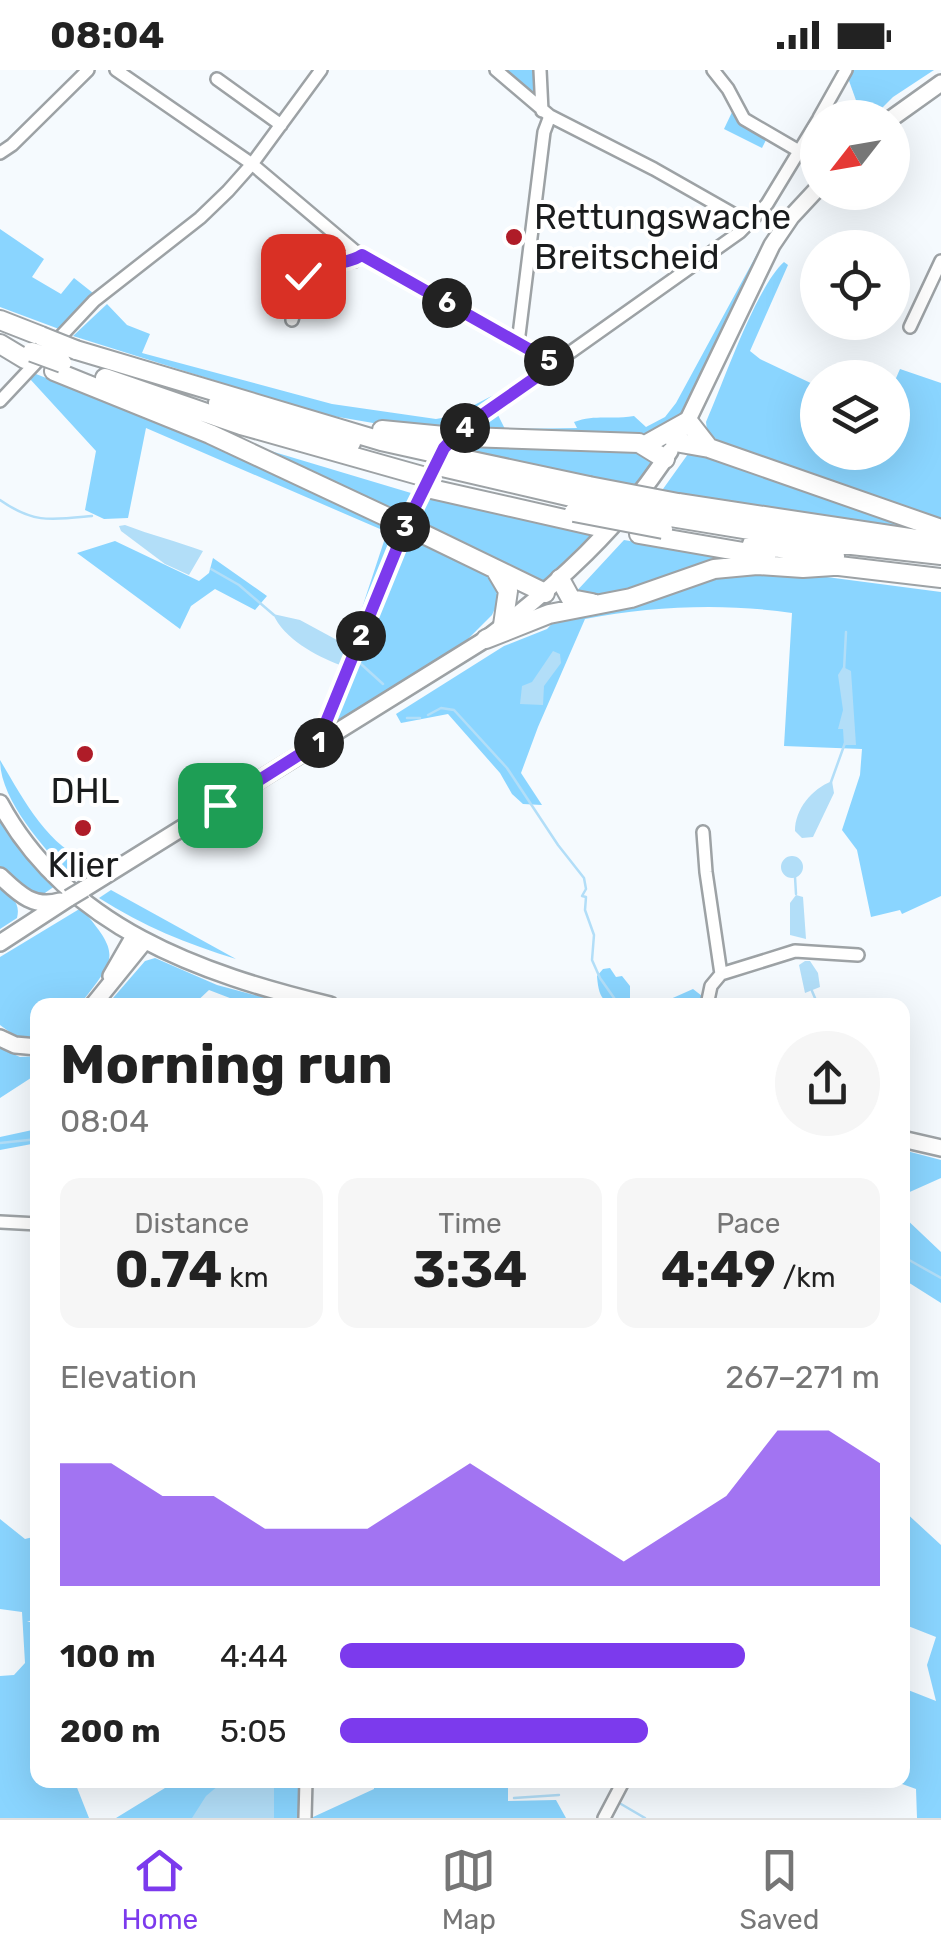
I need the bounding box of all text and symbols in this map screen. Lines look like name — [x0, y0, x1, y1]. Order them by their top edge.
text: 08:04 — [50, 12, 164, 58]
north arrow — [800, 100, 910, 210]
map controls — [800, 100, 910, 470]
place label: Rettungswache Breitscheid — [534, 196, 791, 278]
marker: Rettungswache Breitscheid — [503, 226, 525, 248]
button: locate — [800, 230, 910, 340]
pin — [261, 234, 346, 319]
icon: check — [276, 249, 331, 304]
pin: 6 — [422, 278, 472, 328]
text: 6 — [438, 286, 456, 319]
pin: 5 — [524, 336, 574, 386]
text: 5 — [540, 344, 558, 377]
button: layers — [800, 360, 910, 470]
pin: 4 — [440, 403, 490, 453]
text: 4 — [455, 411, 475, 444]
pin: 3 — [380, 502, 430, 552]
text: 3 — [396, 510, 414, 543]
pin: 2 — [336, 611, 386, 661]
text: 2 — [352, 619, 370, 652]
pin: 1 — [294, 718, 344, 768]
text: 1 — [312, 726, 326, 759]
marker: DHL — [74, 743, 96, 765]
pin — [178, 763, 263, 848]
place label: DHL — [51, 770, 119, 812]
icon: arrive — [193, 778, 248, 833]
marker: Klier — [72, 817, 94, 839]
place label: Klier — [48, 844, 118, 886]
button: share — [775, 1031, 880, 1136]
text: Morning run — [60, 1032, 393, 1097]
text: 08:04 — [60, 1102, 149, 1140]
text: Distance — [134, 1207, 249, 1240]
text: Time — [438, 1207, 502, 1240]
text: Pace — [716, 1207, 780, 1240]
text: 0.74 — [115, 1240, 222, 1300]
text: 3:34 — [413, 1240, 527, 1300]
text: 4:49 — [661, 1240, 776, 1300]
text: km — [222, 1261, 269, 1294]
text: /km — [776, 1261, 836, 1294]
text: Elevation — [60, 1358, 197, 1396]
text: 267–271 m — [725, 1358, 880, 1396]
text: 100 m — [60, 1637, 156, 1675]
text: 4:44 — [220, 1637, 288, 1675]
text: 200 m — [60, 1712, 160, 1750]
text: 5:05 — [220, 1712, 287, 1750]
tab: Home — [122, 1843, 198, 1936]
tab: Map — [441, 1843, 496, 1936]
tab: Saved — [739, 1843, 819, 1936]

